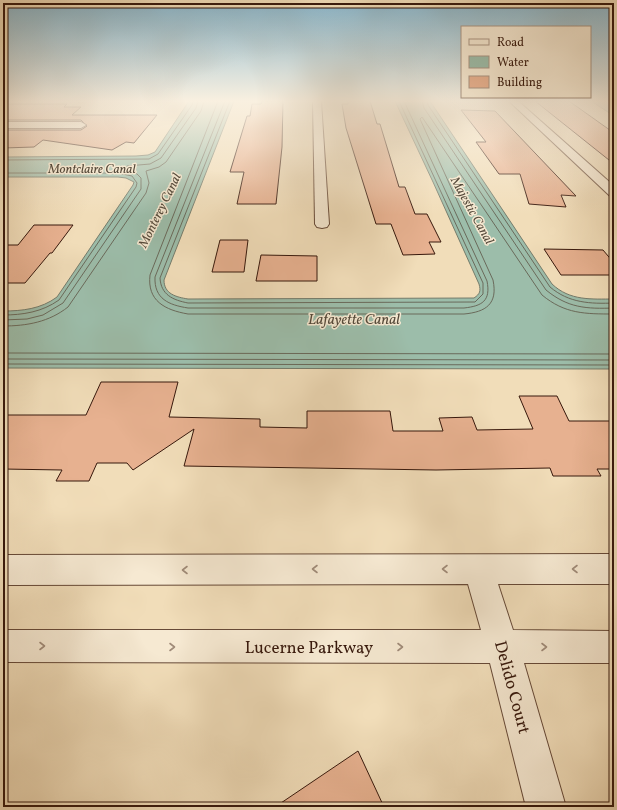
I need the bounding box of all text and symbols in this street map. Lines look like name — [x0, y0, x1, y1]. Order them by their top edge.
legend — [461, 26, 591, 98]
text: Road — [497, 35, 524, 51]
text: Water — [497, 55, 529, 71]
text: Building — [497, 75, 542, 91]
water label: Montclaire Canal — [47, 161, 136, 179]
water label: Monterey Canal — [135, 170, 187, 252]
water label: Majestic Canal — [445, 173, 498, 249]
water label: Lafayette Canal — [308, 310, 400, 331]
one-way arrow — [182, 565, 188, 574]
one-way arrow — [312, 565, 318, 573]
one-way arrow — [442, 565, 448, 573]
one-way arrow — [572, 565, 578, 573]
street label: Lucerne Parkway — [245, 637, 373, 660]
street label: Delido Court — [488, 638, 535, 737]
one-way arrow — [39, 642, 45, 650]
one-way arrow — [169, 643, 175, 651]
one-way arrow — [397, 643, 403, 651]
one-way arrow — [541, 643, 547, 652]

